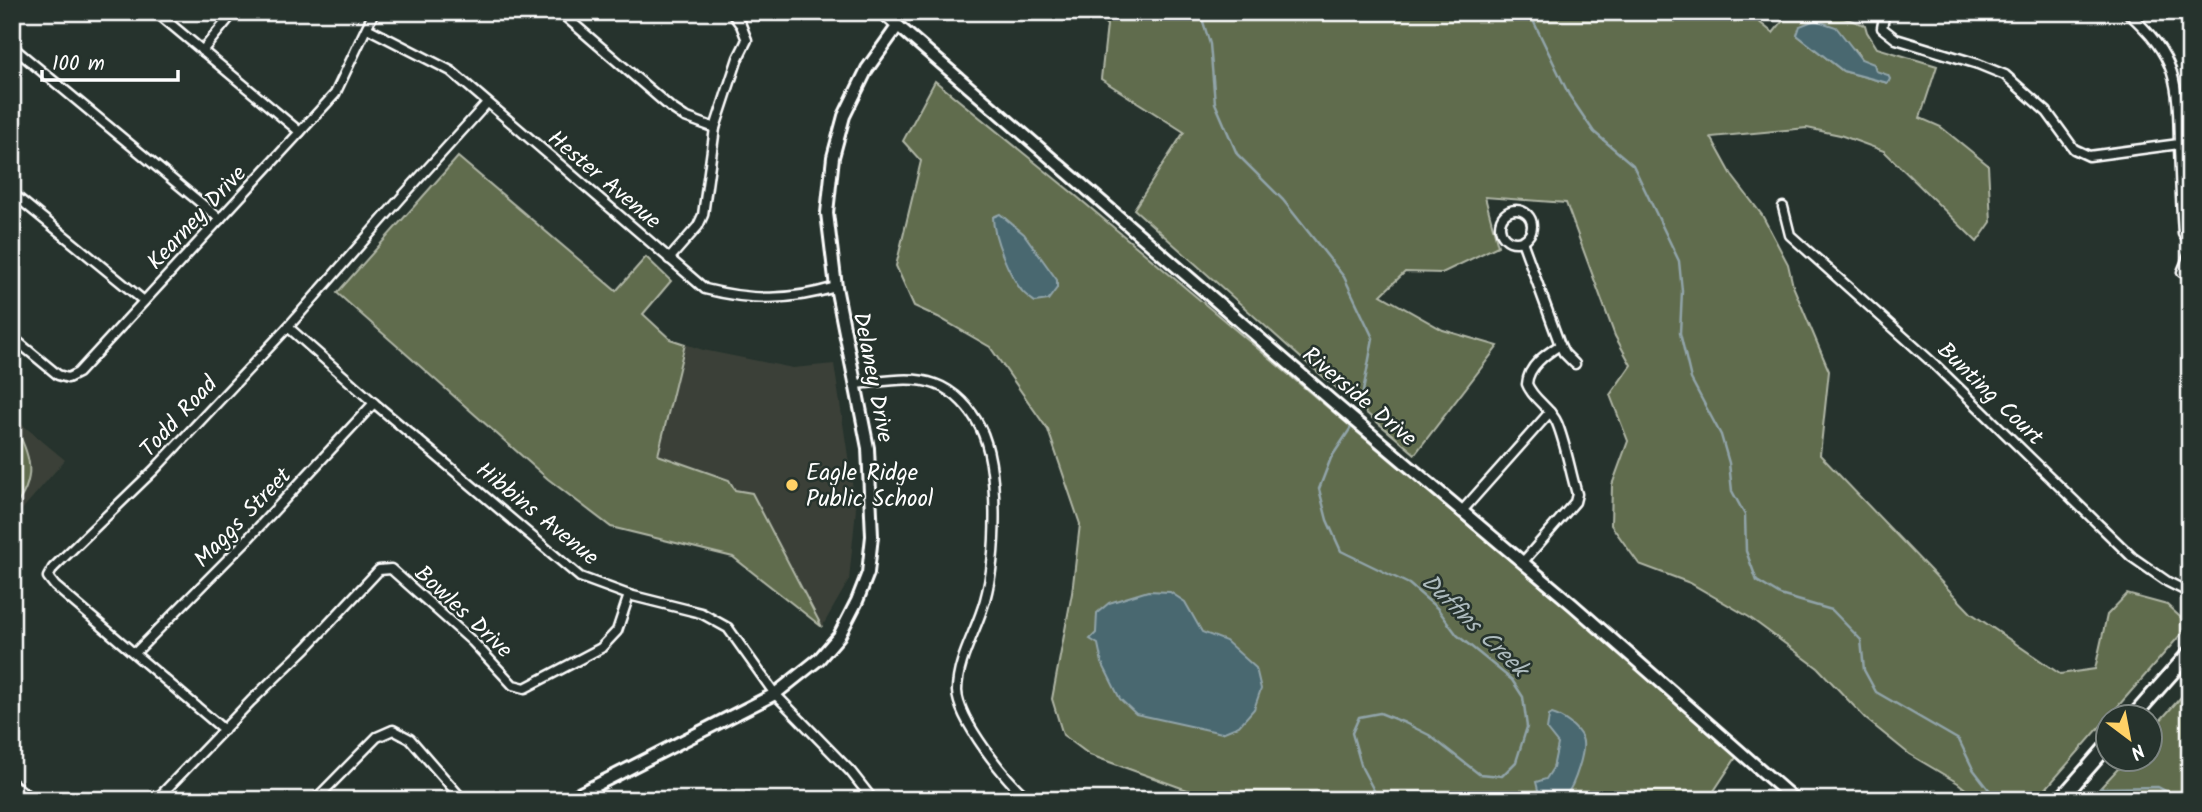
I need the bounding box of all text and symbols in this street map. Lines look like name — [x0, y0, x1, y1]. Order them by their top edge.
scale bar — [42, 38, 178, 82]
text: 100 m — [52, 48, 105, 81]
street label: Hester Avenue — [539, 122, 669, 239]
street label: Kearney Drive — [139, 157, 256, 279]
street label: Delaney Drive — [842, 309, 902, 446]
street label: Bunting Court — [1928, 334, 2052, 456]
street label: Riverside Drive — [1293, 338, 1424, 457]
street label: Todd Road — [132, 368, 227, 467]
street label: Hibbins Avenue — [467, 454, 606, 576]
place label: Eagle Ridge Public School — [806, 456, 934, 518]
street label: Maggs Street — [186, 459, 302, 577]
marker: Eagle Ridge Public School — [784, 477, 800, 493]
street label: Bowles Drive — [405, 557, 520, 668]
water label: Duffins Creek — [1411, 565, 1539, 690]
north arrow — [2094, 704, 2164, 774]
text: N — [2124, 735, 2150, 767]

